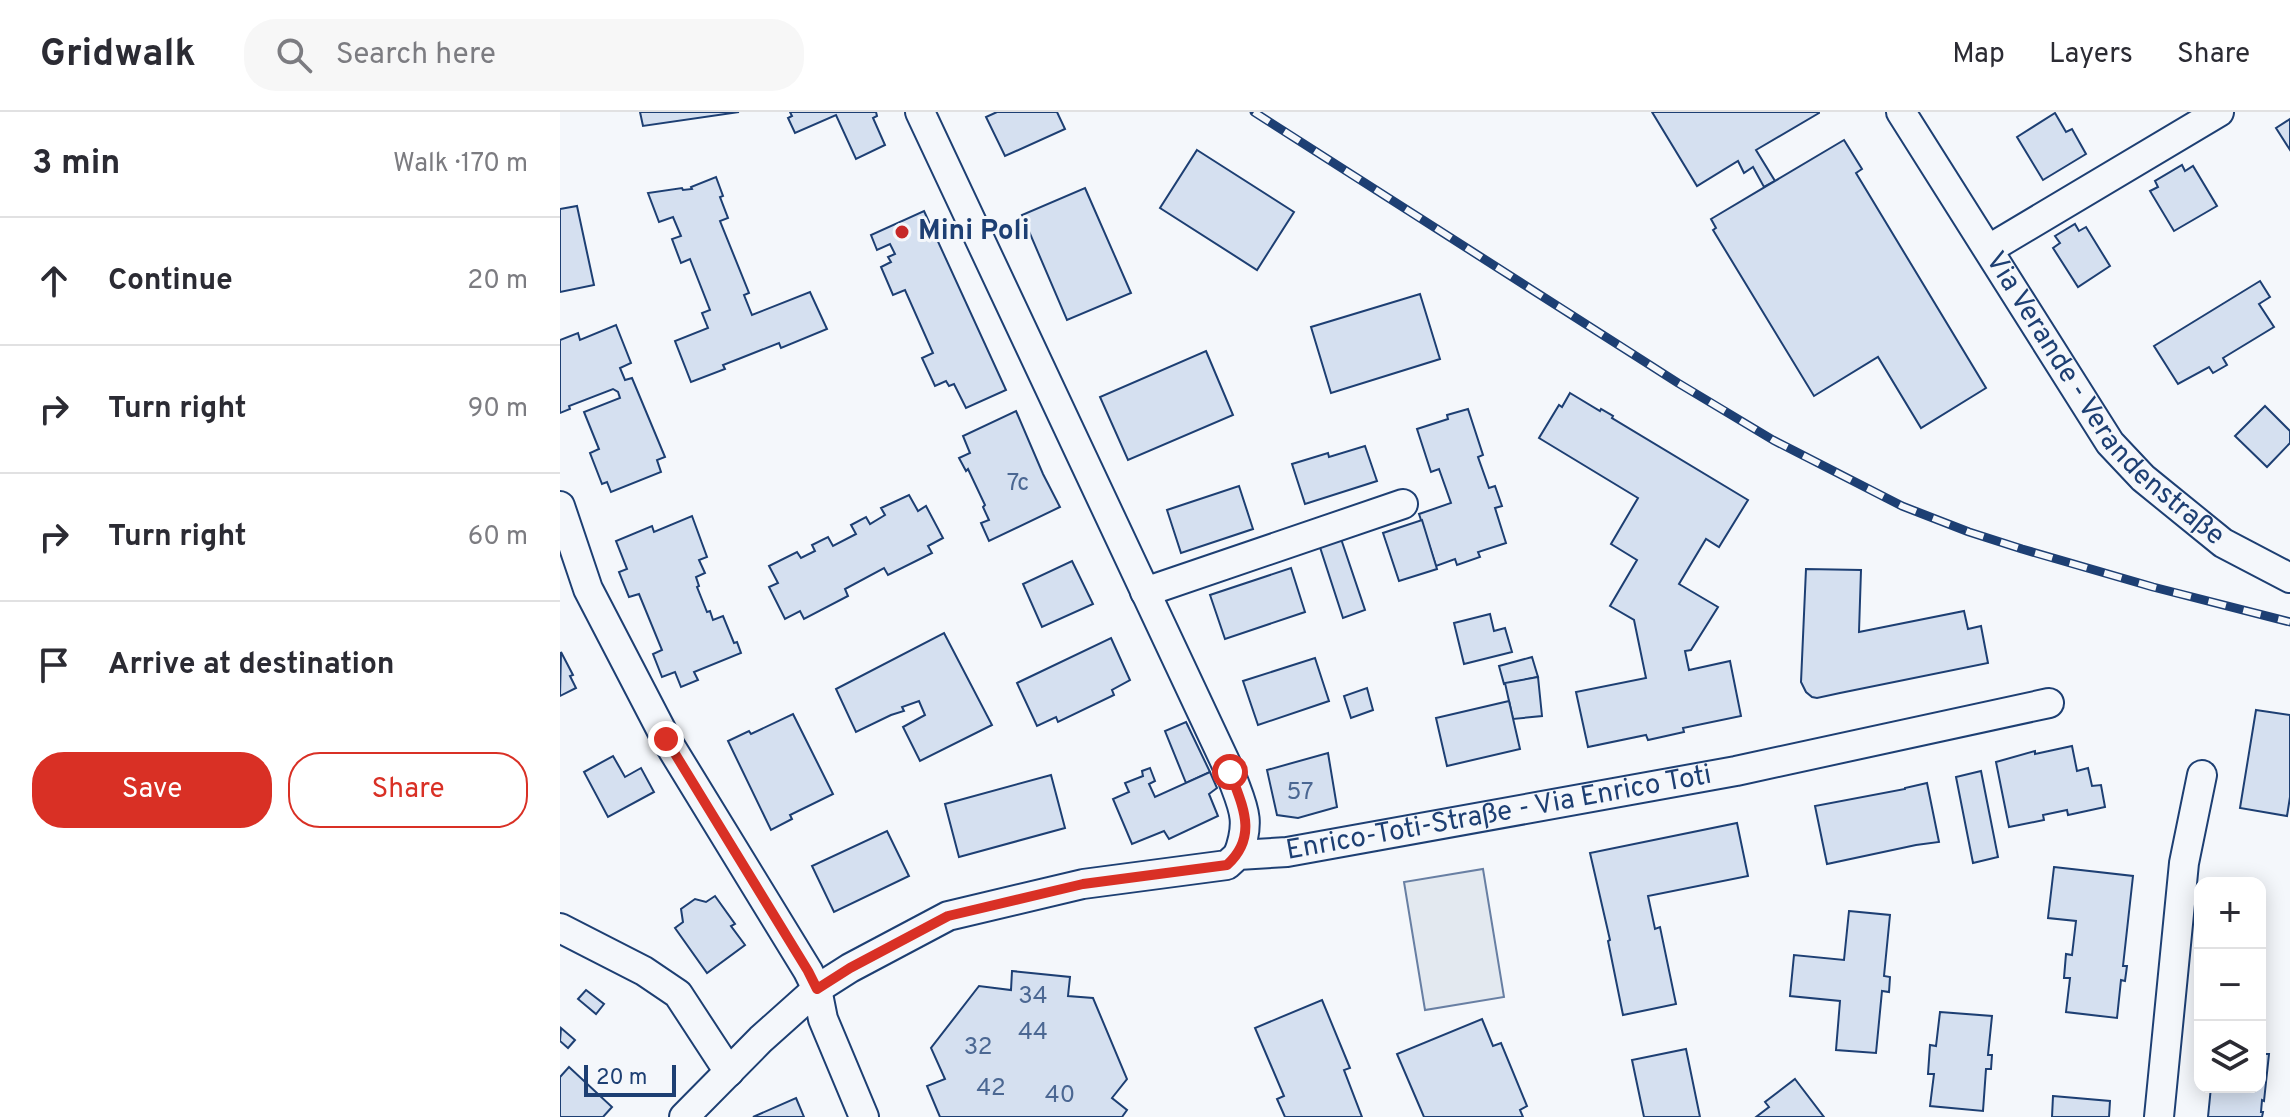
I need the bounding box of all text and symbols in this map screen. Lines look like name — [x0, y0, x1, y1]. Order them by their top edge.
search box — [244, 19, 804, 91]
text: Gridwalk — [40, 31, 196, 80]
icon: search — [272, 33, 316, 77]
text: Search here — [336, 37, 496, 74]
text: Map — [1952, 37, 2005, 73]
text: Layers — [2049, 37, 2133, 73]
text: Share — [2177, 37, 2250, 73]
text: 3 min — [32, 143, 120, 186]
text: Walk · 170 m — [393, 148, 528, 181]
place label: Mini Poli — [918, 214, 1030, 250]
marker: Mini Poli — [893, 223, 911, 241]
street label: Via Verande - Verandenstraße — [1976, 245, 2231, 555]
icon: ahead — [32, 259, 76, 303]
text: Continue — [108, 263, 233, 300]
text: 20 m — [467, 265, 528, 298]
icon: right — [32, 387, 76, 431]
text: Turn right — [108, 391, 246, 428]
text: 90 m — [468, 393, 528, 426]
house number: 7c — [1007, 469, 1029, 499]
icon: right — [32, 515, 76, 559]
text: Turn right — [108, 519, 246, 556]
text: 60 m — [468, 521, 528, 554]
icon: arrive — [32, 643, 76, 687]
text: Arrive at destination — [108, 647, 394, 684]
route end — [648, 721, 684, 757]
button: Save — [32, 752, 272, 828]
button: Share — [288, 752, 528, 828]
route start — [1212, 754, 1248, 790]
street label: Enrico-Toti-Straße - Via Enrico Toti — [1283, 758, 1714, 870]
house number: 57 — [1286, 778, 1314, 808]
map controls — [2194, 877, 2266, 1093]
button: + — [2194, 877, 2266, 949]
button: − — [2194, 949, 2266, 1021]
house number: 34 — [1018, 982, 1048, 1012]
house number: 44 — [1018, 1018, 1048, 1048]
button: layers — [2194, 1021, 2266, 1093]
house number: 32 — [964, 1033, 992, 1063]
scale bar — [584, 1061, 676, 1097]
text: 20 m — [596, 1065, 647, 1092]
house number: 42 — [976, 1074, 1006, 1104]
house number: 40 — [1045, 1081, 1075, 1111]

